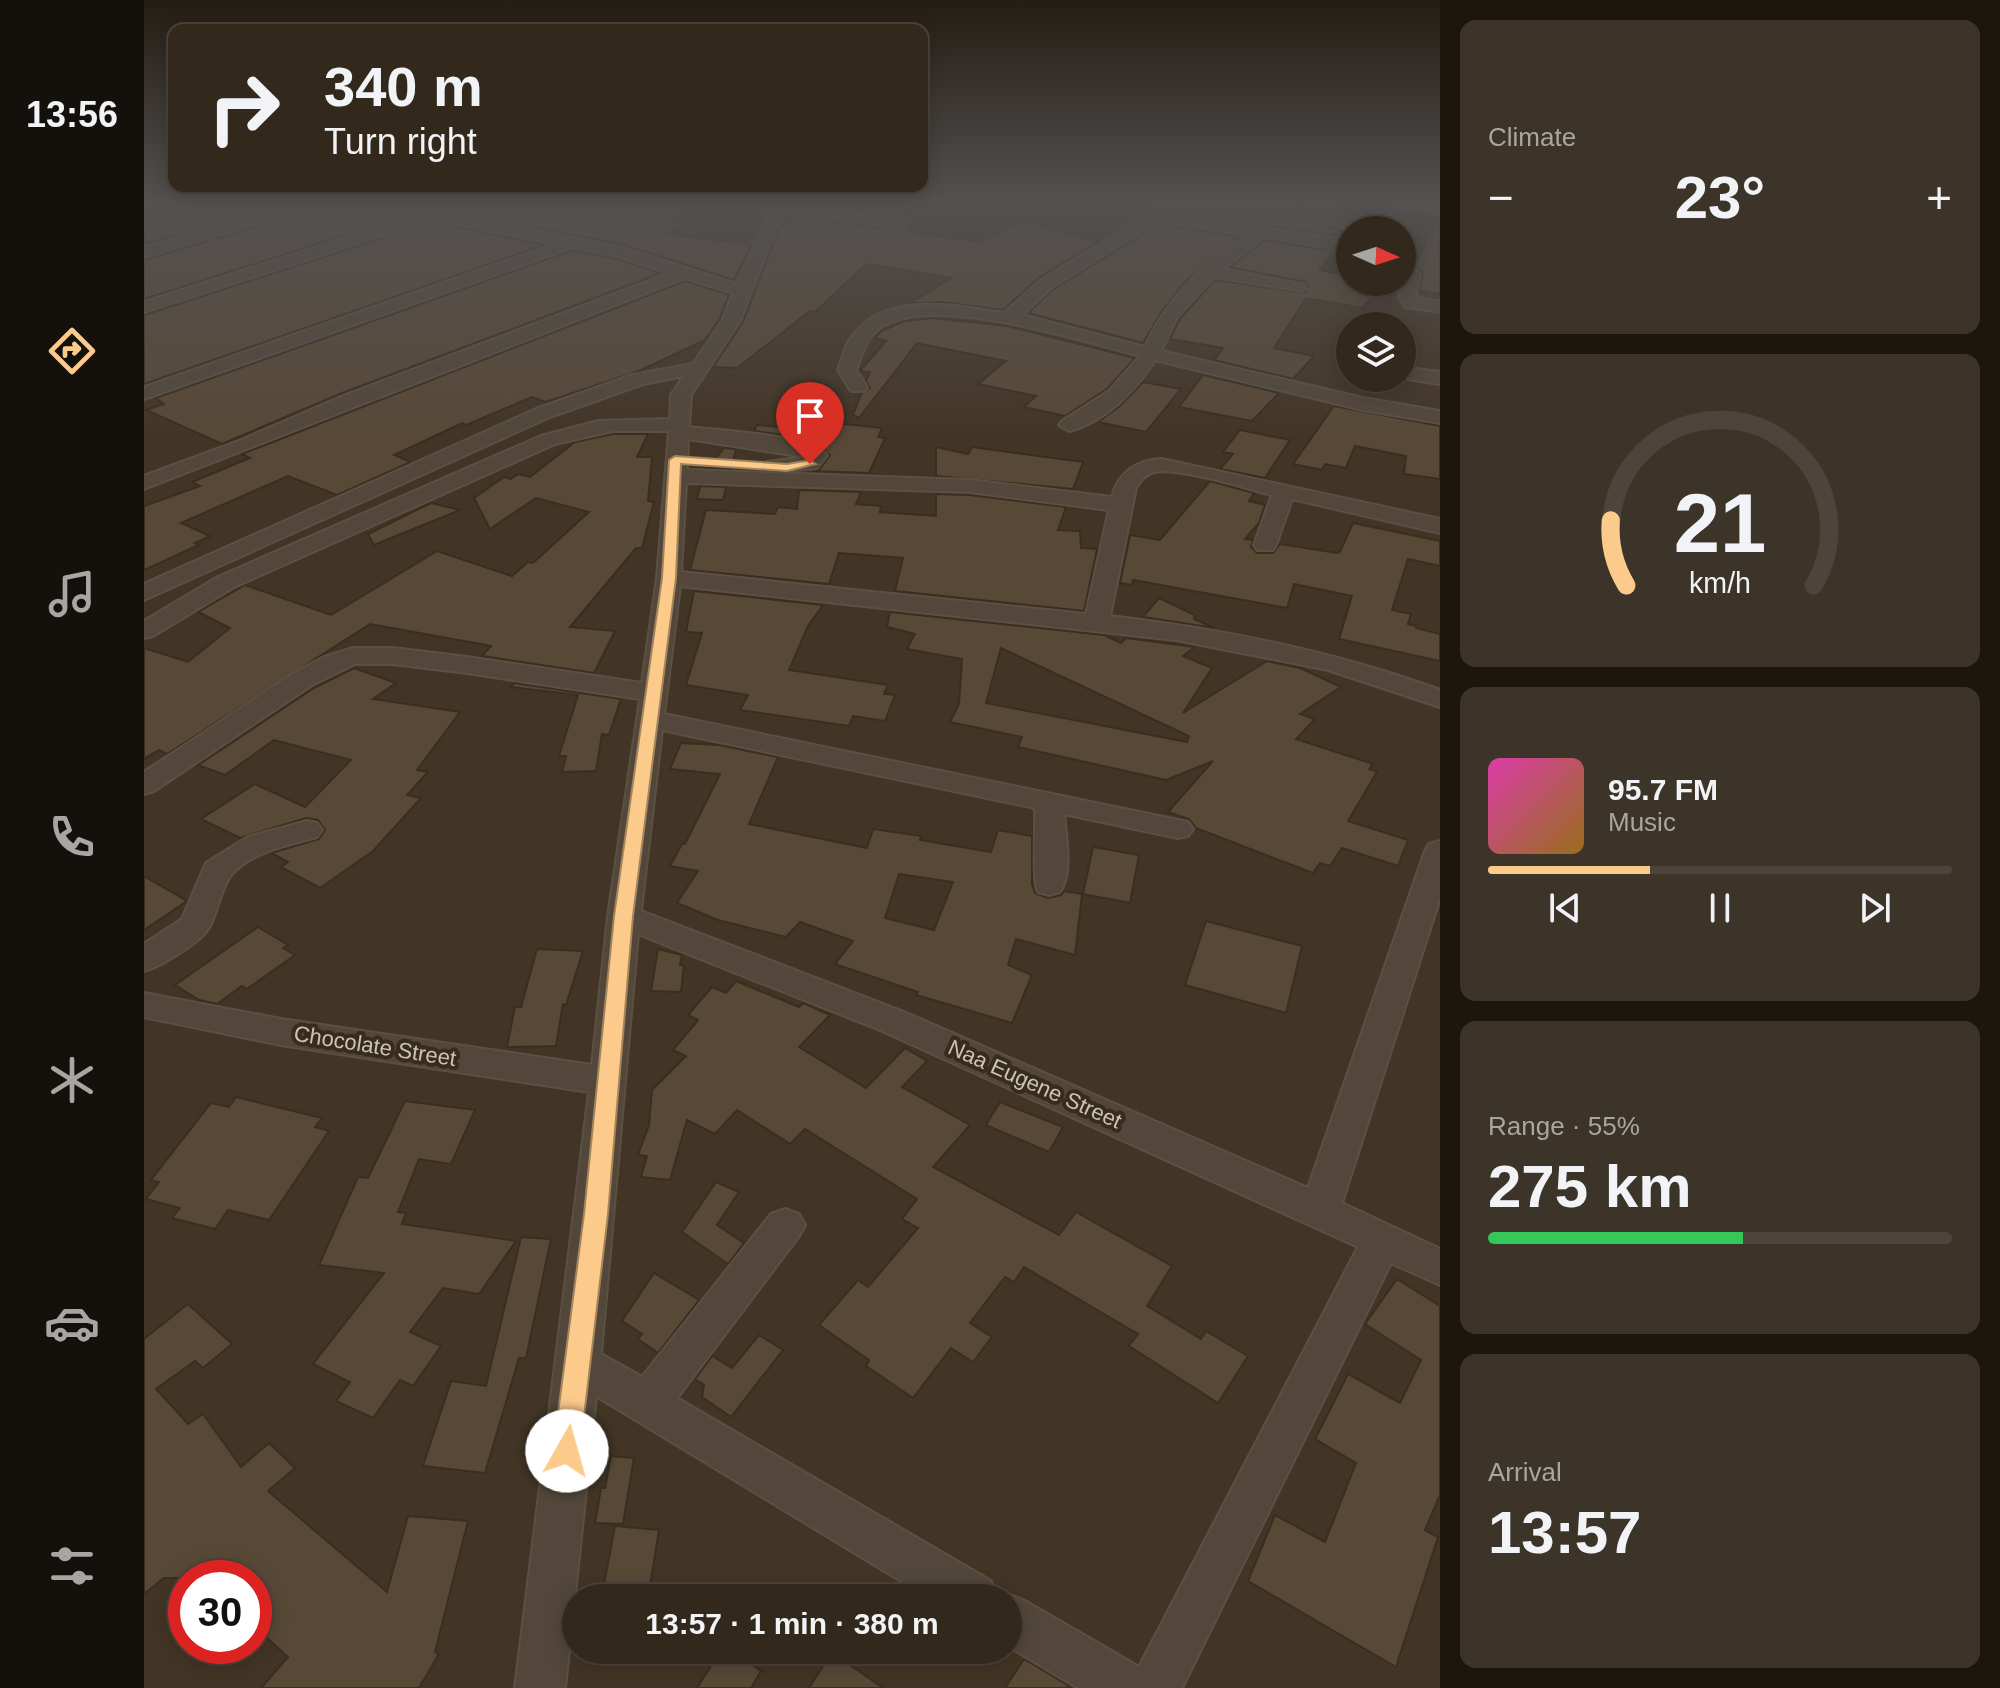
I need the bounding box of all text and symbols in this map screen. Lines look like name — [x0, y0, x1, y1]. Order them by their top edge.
text: 340 m — [324, 55, 483, 118]
icon: right — [192, 56, 296, 160]
text: 13:56 — [26, 94, 118, 135]
text: Turn right — [324, 121, 477, 162]
text: Climate — [1488, 122, 1576, 152]
text: 23° — [1675, 164, 1765, 231]
text: − — [1488, 173, 1514, 222]
text: + — [1926, 173, 1952, 222]
north arrow — [1336, 216, 1416, 296]
map controls — [1336, 216, 1416, 392]
button: layers — [1336, 312, 1416, 392]
icon: directions — [44, 323, 100, 379]
pin — [776, 382, 844, 464]
icon: arrive — [788, 394, 832, 438]
text: 21 — [1674, 477, 1766, 570]
icon: music — [44, 566, 100, 622]
text: km/h — [1689, 568, 1751, 600]
text: 95.7 FM — [1608, 773, 1718, 806]
text: Music — [1608, 807, 1676, 837]
icon: phone — [44, 809, 100, 865]
icon: previous — [1543, 886, 1587, 930]
icon: pause — [1698, 886, 1742, 930]
icon: next — [1853, 886, 1897, 930]
street label: Chocolate Street — [292, 1021, 458, 1071]
street label: Naa Eugene Street — [944, 1035, 1126, 1133]
icon: climate — [44, 1052, 100, 1108]
text: Range · 55% — [1488, 1111, 1640, 1141]
text: 275 km — [1488, 1153, 1692, 1220]
icon: car — [44, 1295, 100, 1351]
position arrow — [525, 1409, 609, 1493]
text: Arrival — [1488, 1457, 1562, 1487]
text: 13:57 — [1488, 1499, 1641, 1566]
icon: filters — [44, 1538, 100, 1594]
speed limit sign: 30 — [168, 1560, 272, 1664]
text: 13:57 · 1 min · 380 m — [645, 1607, 939, 1640]

